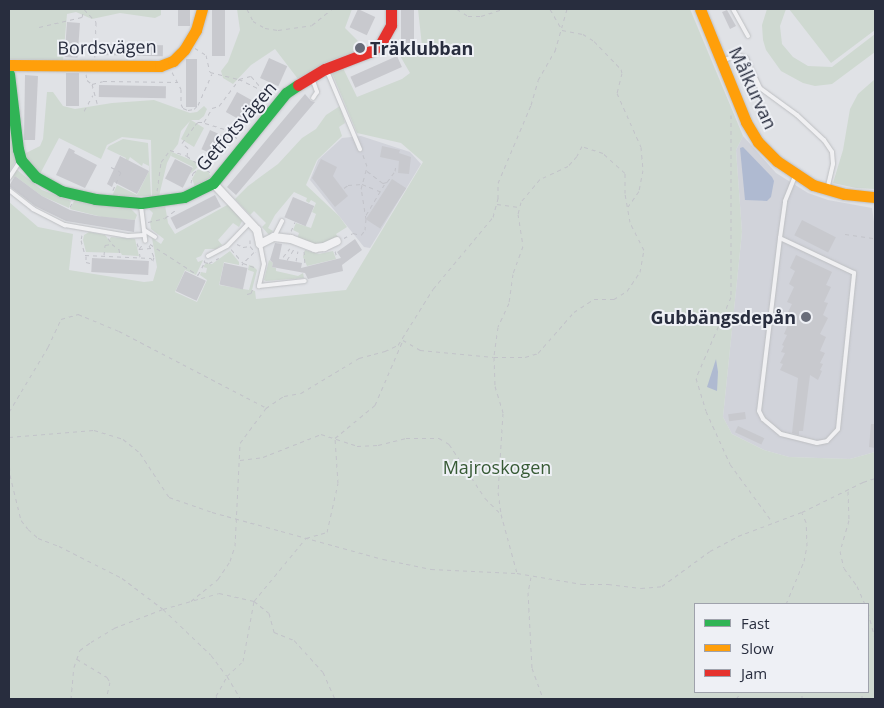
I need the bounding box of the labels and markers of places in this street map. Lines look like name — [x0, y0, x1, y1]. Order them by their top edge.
place label: Träklubban — [370, 37, 473, 59]
marker: Träklubban — [354, 42, 366, 54]
place label: Gubbängsdepån — [650, 306, 796, 328]
marker: Gubbängsdepån — [800, 311, 812, 323]

